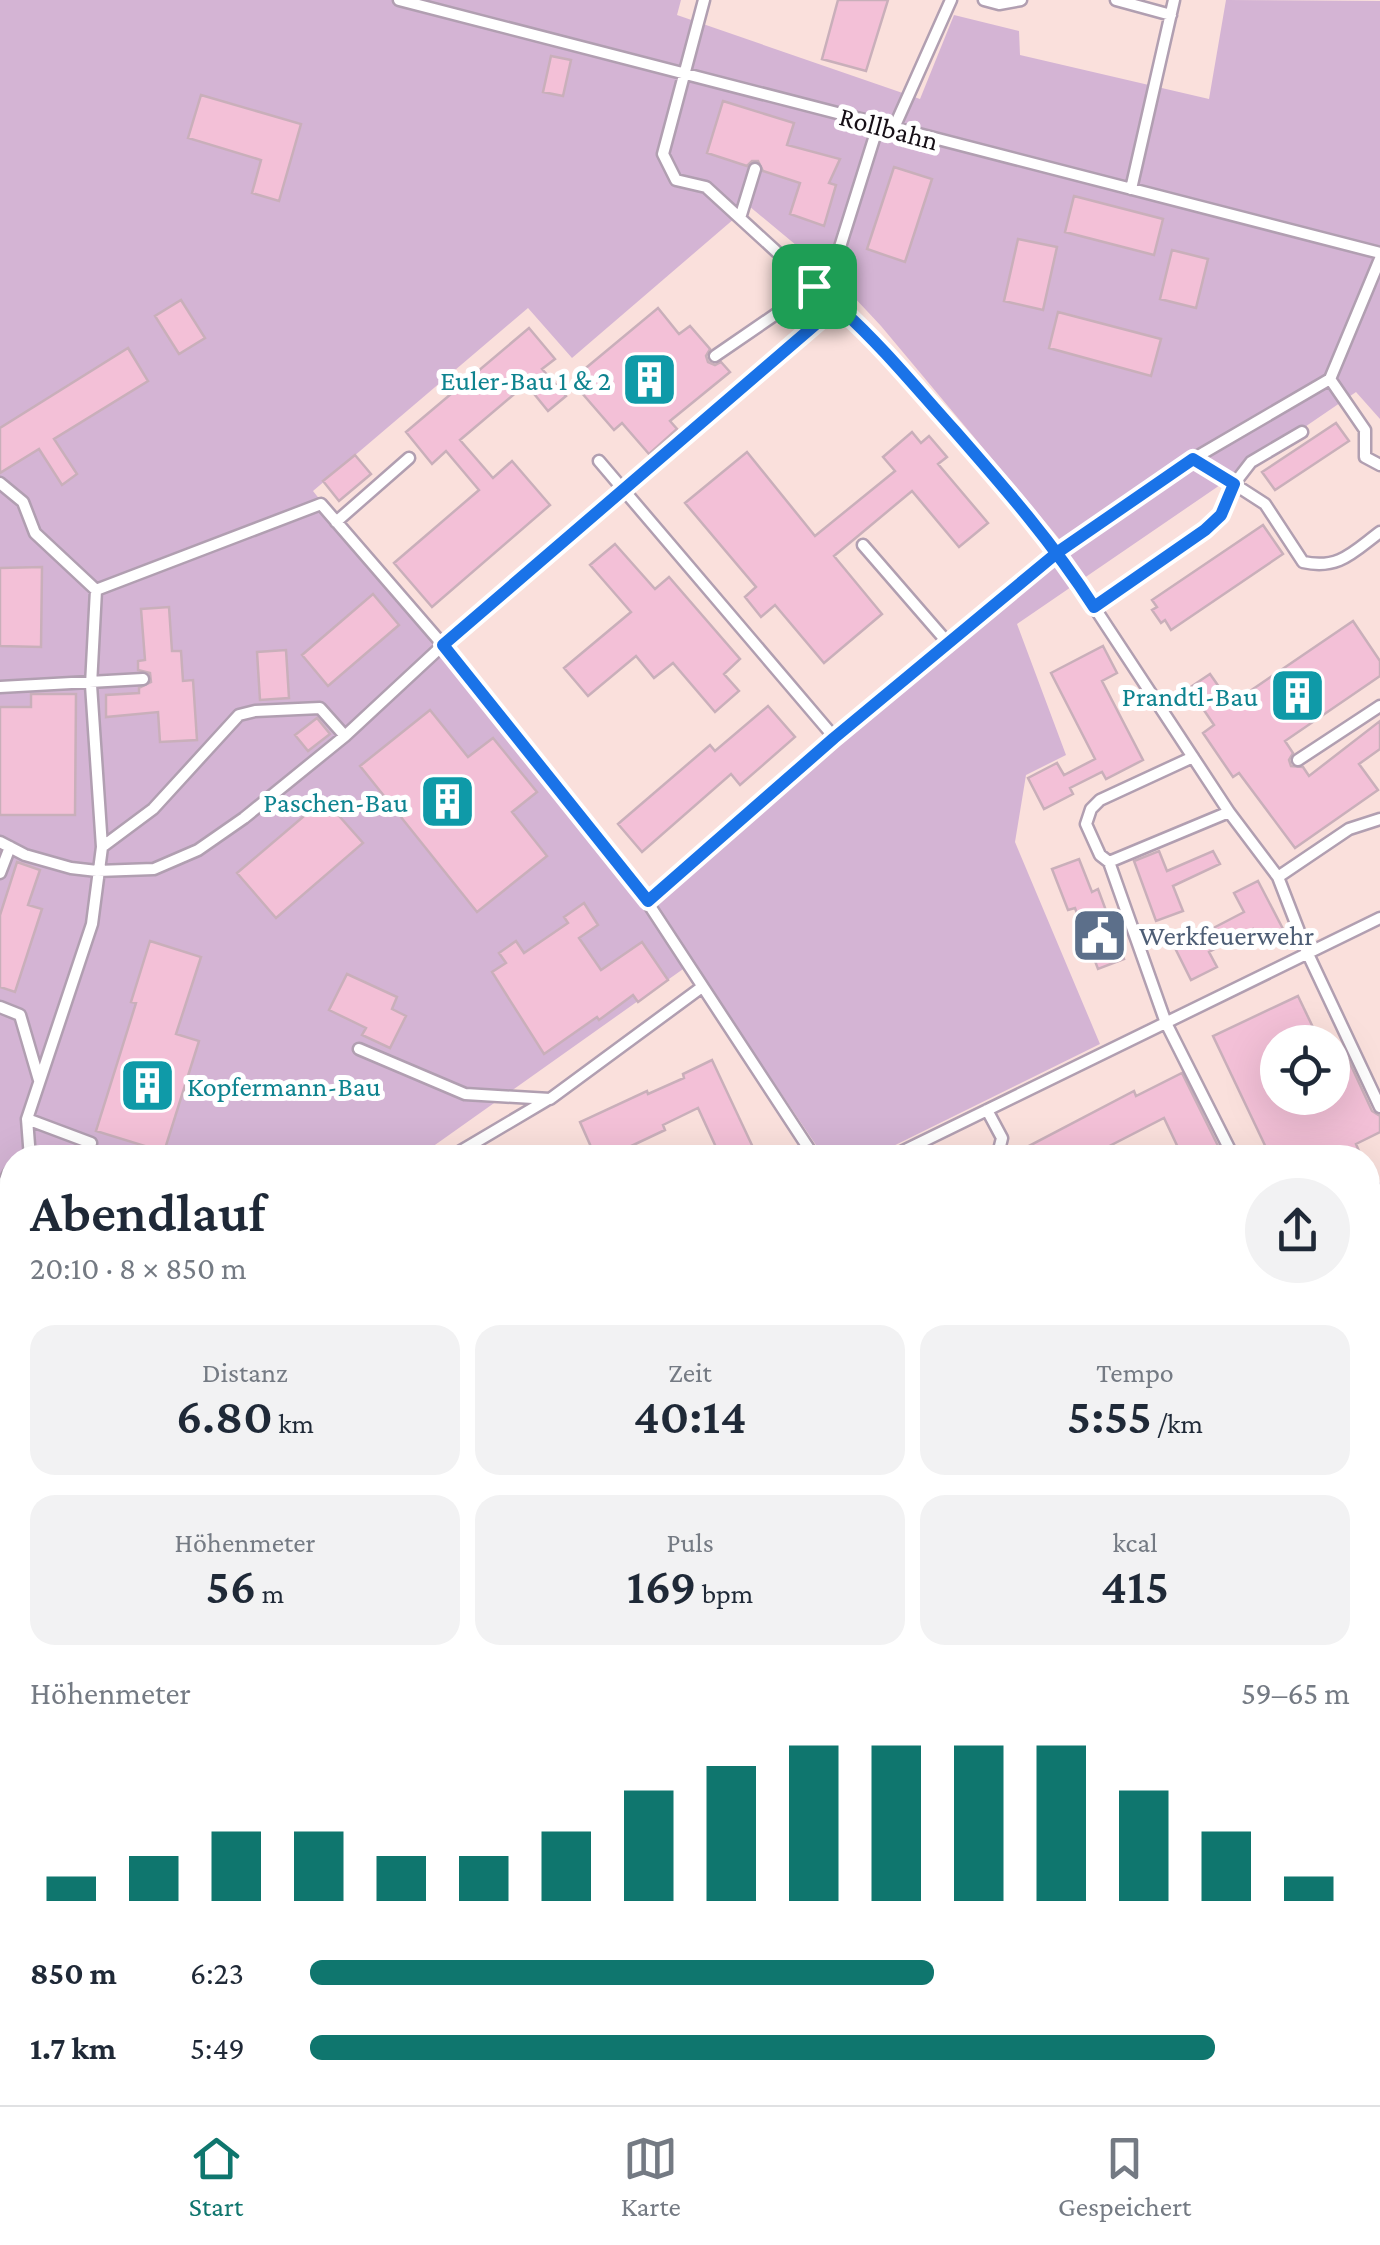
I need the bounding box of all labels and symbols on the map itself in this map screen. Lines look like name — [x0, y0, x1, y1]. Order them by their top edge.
street label: Rollbahn — [836, 100, 942, 157]
pin — [772, 244, 857, 329]
building icon: Euler-Bau 1 & 2 — [620, 350, 680, 410]
place label: Euler-Bau 1 & 2 — [440, 365, 611, 396]
building icon: Prandtl-Bau — [1267, 666, 1327, 726]
place label: Prandtl-Bau — [1122, 681, 1258, 712]
building icon: Paschen-Bau — [417, 772, 477, 832]
place label: Paschen-Bau — [263, 787, 408, 818]
public building icon: Werkfeuerwehr — [1070, 905, 1130, 965]
place label: Werkfeuerwehr — [1139, 920, 1314, 951]
building icon: Kopfermann-Bau — [118, 1056, 178, 1116]
place label: Kopfermann-Bau — [187, 1071, 381, 1102]

